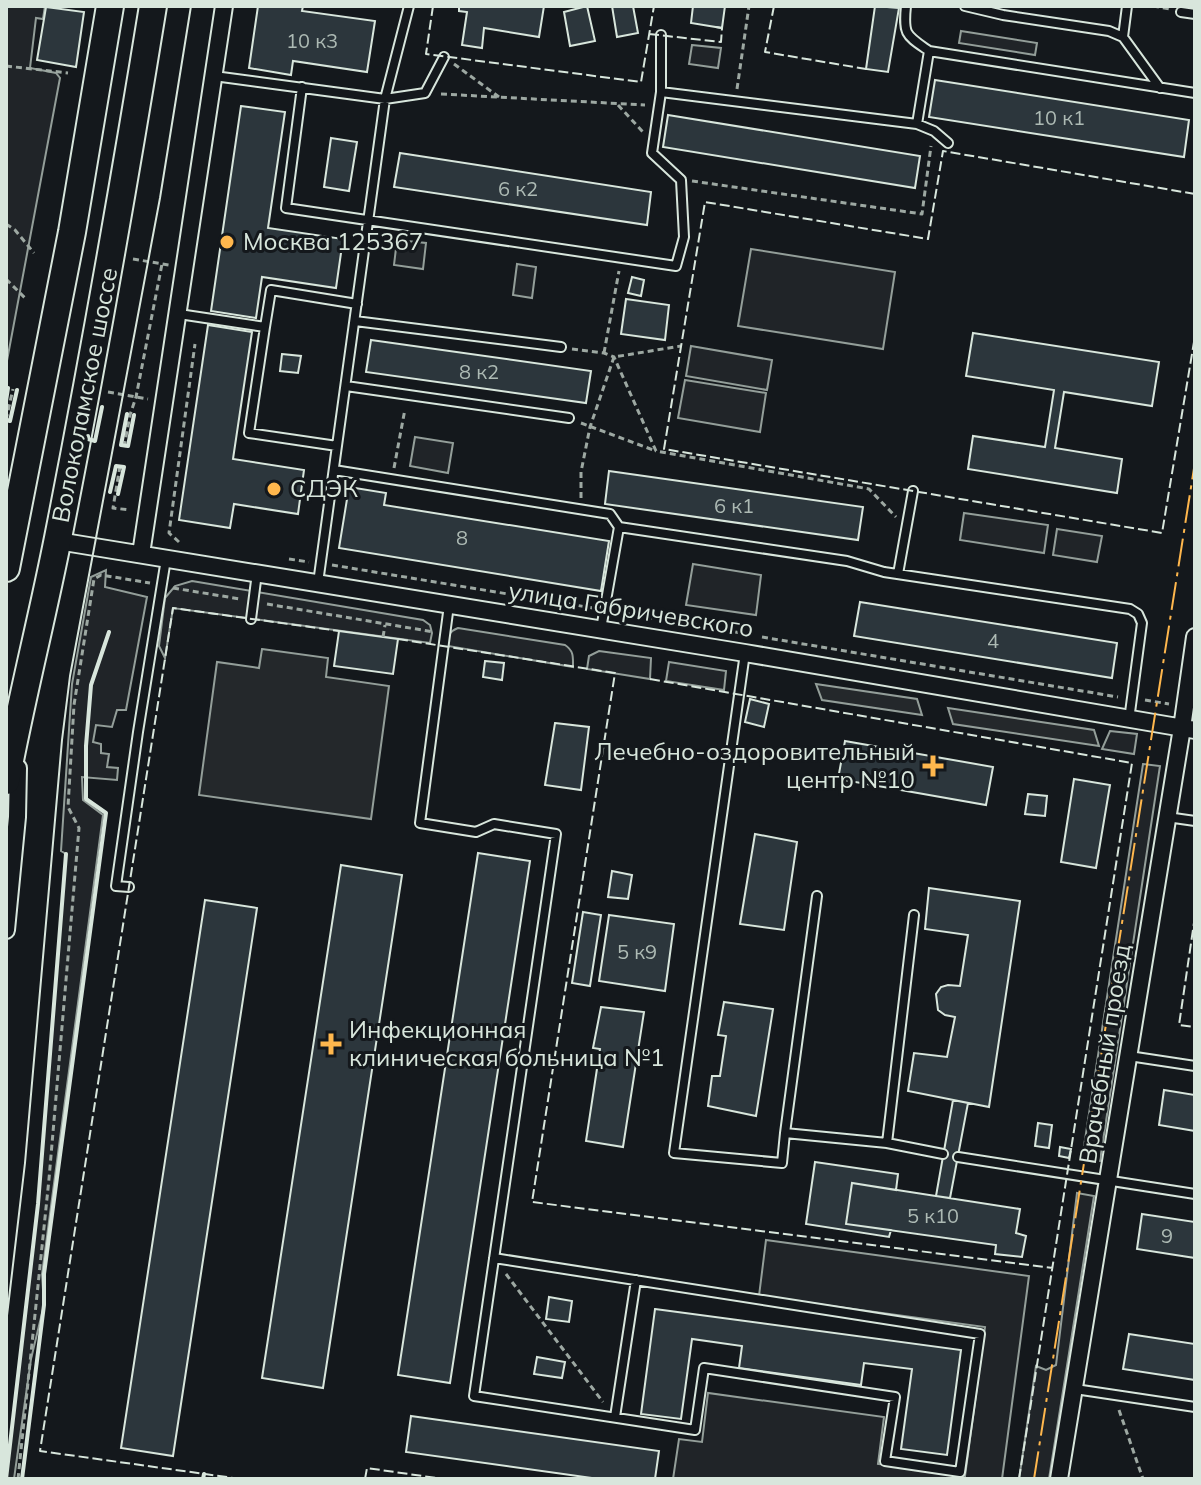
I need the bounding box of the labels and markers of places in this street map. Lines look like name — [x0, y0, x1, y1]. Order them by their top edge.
place label: Москва 125367 — [243, 226, 423, 256]
marker: Москва 125367 — [218, 233, 236, 251]
place label: СДЭК — [290, 473, 358, 503]
marker: СДЭК — [265, 480, 283, 498]
place label: Лечебно-оздоровительный центр №10 — [594, 736, 915, 794]
marker: Лечебно-оздоровительный центр №10 — [922, 755, 944, 777]
place label: Инфекционная клиническая больница №1 — [349, 1014, 664, 1072]
marker: Инфекционная клиническая больница №1 — [320, 1033, 342, 1055]

